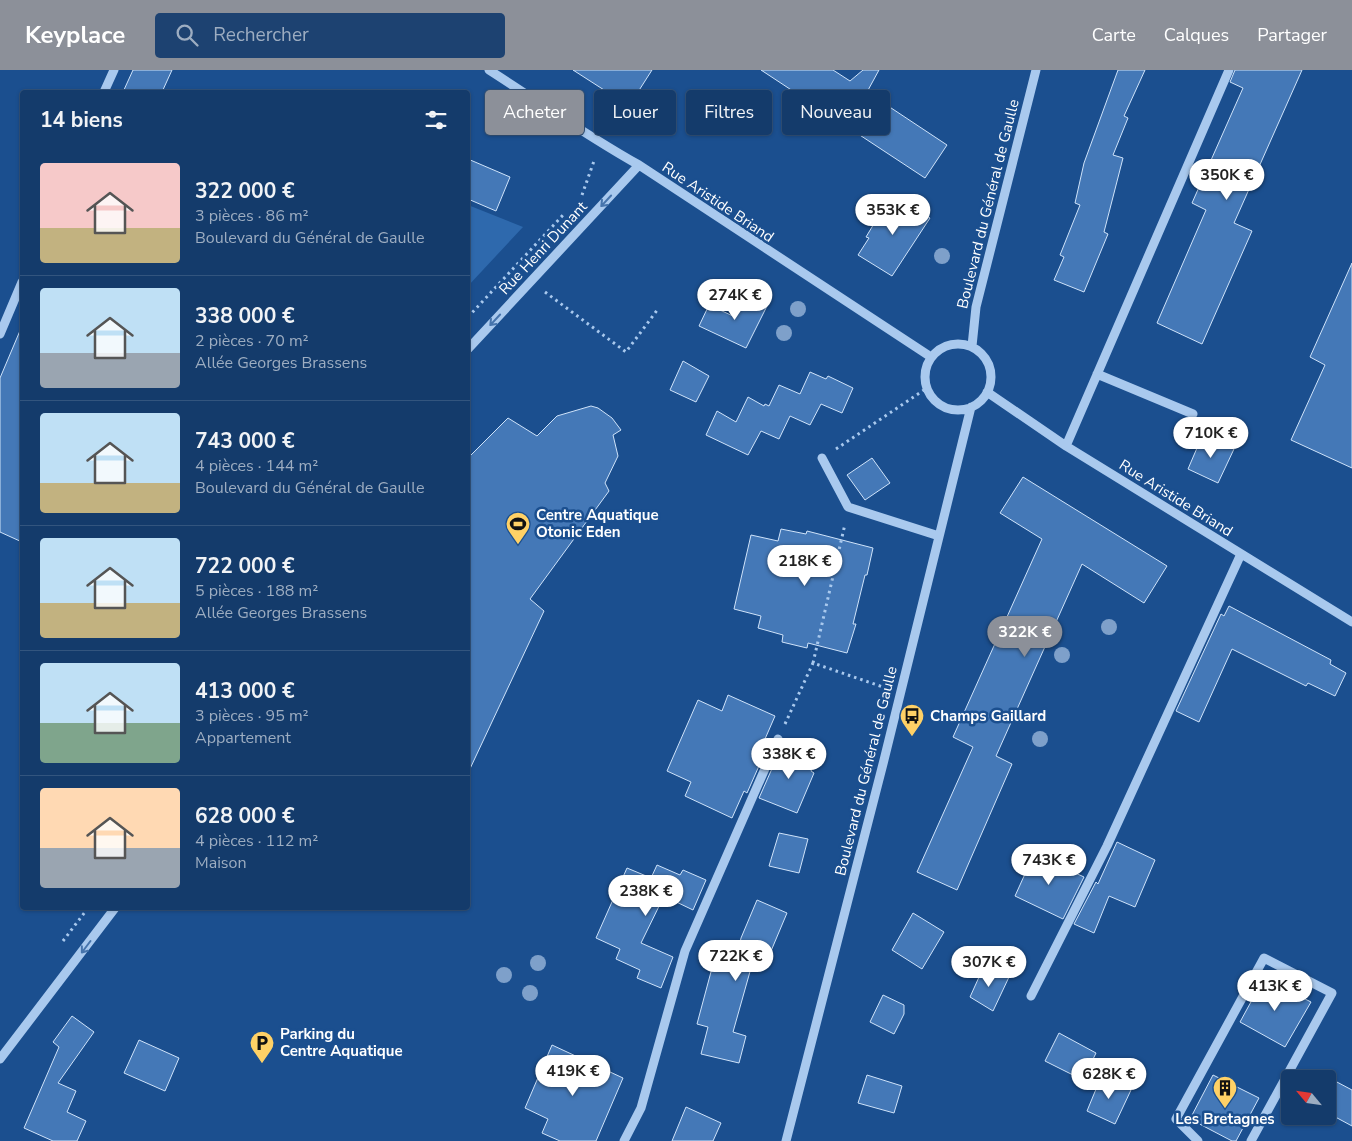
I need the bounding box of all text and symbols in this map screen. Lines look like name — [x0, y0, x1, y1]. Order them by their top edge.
search box — [155, 13, 505, 58]
text: Keyplace — [25, 19, 125, 51]
icon: search — [173, 21, 201, 49]
text: Rechercher — [213, 22, 309, 48]
text: Carte — [1092, 23, 1136, 47]
text: Calques — [1164, 23, 1229, 47]
text: Partager — [1257, 23, 1327, 47]
chip: Acheter — [485, 90, 584, 135]
chip: Louer — [594, 90, 676, 135]
chip: Filtres — [686, 90, 772, 135]
chip: Nouveau — [782, 90, 890, 135]
street label: Boulevard du Général de Gaulle — [952, 97, 1024, 311]
text: 14 biens — [40, 106, 123, 134]
icon: filters — [422, 106, 450, 134]
street label: Rue Aristide Briand — [658, 157, 778, 247]
pin: 350K € — [1186, 158, 1268, 201]
text: 350K € — [1200, 164, 1254, 186]
text: 322 000 € — [195, 177, 295, 205]
icon: home — [80, 183, 140, 243]
pin: 353K € — [852, 194, 934, 236]
one-way arrow — [600, 195, 612, 207]
street label: Rue Henri Dunant — [495, 197, 592, 299]
text: 353K € — [866, 199, 920, 221]
text: 3 pièces · 86 m² — [195, 205, 309, 227]
text: Boulevard du Général de Gaulle — [195, 227, 424, 249]
pin: 274K € — [694, 278, 776, 321]
text: 274K € — [708, 284, 762, 306]
text: 338 000 € — [195, 302, 295, 330]
icon: home — [80, 308, 140, 368]
one-way arrow — [489, 313, 501, 326]
text: 2 pièces · 70 m² — [195, 330, 309, 352]
text: Allée Georges Brassens — [195, 352, 367, 374]
pin: 710K € — [1170, 416, 1252, 459]
text: 710K € — [1184, 422, 1238, 444]
text: 743 000 € — [195, 427, 295, 455]
icon: home — [80, 433, 140, 493]
text: 4 pièces · 144 m² — [195, 455, 318, 477]
street label: Rue Aristide Briand — [1115, 455, 1237, 541]
text: Boulevard du Général de Gaulle — [195, 477, 424, 499]
place label: Centre Aquatique Otonic Eden — [536, 505, 659, 542]
sports icon: Centre Aquatique Otonic Eden — [505, 511, 531, 545]
pin: 218K € — [764, 544, 846, 587]
text: 218K € — [778, 550, 832, 572]
text: 722 000 € — [195, 552, 295, 580]
icon: home — [80, 558, 140, 618]
text: 5 pièces · 188 m² — [195, 580, 318, 602]
text: Allée Georges Brassens — [195, 602, 367, 624]
pin: 322K € — [984, 616, 1066, 658]
text: 322K € — [998, 621, 1052, 643]
street label: Boulevard du Général de Gaulle — [830, 664, 902, 878]
text: 413 000 € — [195, 677, 295, 705]
icon: home — [80, 683, 140, 743]
bus stop icon: Champs Gaillard — [899, 703, 925, 737]
text: 3 pièces · 95 m² — [195, 705, 309, 727]
place label: Champs Gaillard — [930, 706, 1046, 726]
text: Appartement — [195, 727, 291, 749]
pin: 338K € — [748, 738, 830, 780]
text: 338K € — [762, 743, 816, 765]
text: 628 000 € — [195, 802, 295, 830]
icon: home — [80, 808, 140, 868]
text: 4 pièces · 112 m² — [195, 830, 318, 852]
pin: 743K € — [1008, 844, 1090, 886]
text: 743K € — [1022, 849, 1076, 871]
text: Maison — [195, 852, 247, 874]
pin: 238K € — [605, 874, 687, 917]
text: 238K € — [619, 880, 673, 902]
one-way arrow — [81, 940, 91, 954]
pin: 722K € — [695, 940, 777, 982]
text: 722K € — [709, 945, 763, 967]
pin: 307K € — [948, 946, 1030, 988]
text: 307K € — [962, 951, 1016, 973]
pin: 413K € — [1234, 970, 1316, 1012]
text: 413K € — [1248, 975, 1302, 997]
place label: Parking du Centre Aquatique — [280, 1024, 403, 1061]
parking icon: Parking du Centre Aquatique — [249, 1030, 275, 1064]
pin: 419K € — [532, 1054, 614, 1097]
pin: 628K € — [1068, 1058, 1150, 1100]
text: 419K € — [546, 1060, 600, 1082]
text: 628K € — [1082, 1063, 1136, 1085]
north arrow — [1281, 1070, 1336, 1125]
map controls — [1281, 1070, 1336, 1125]
building icon: Les Bretagnes — [1212, 1075, 1238, 1109]
place label: Les Bretagnes — [1175, 1109, 1275, 1129]

